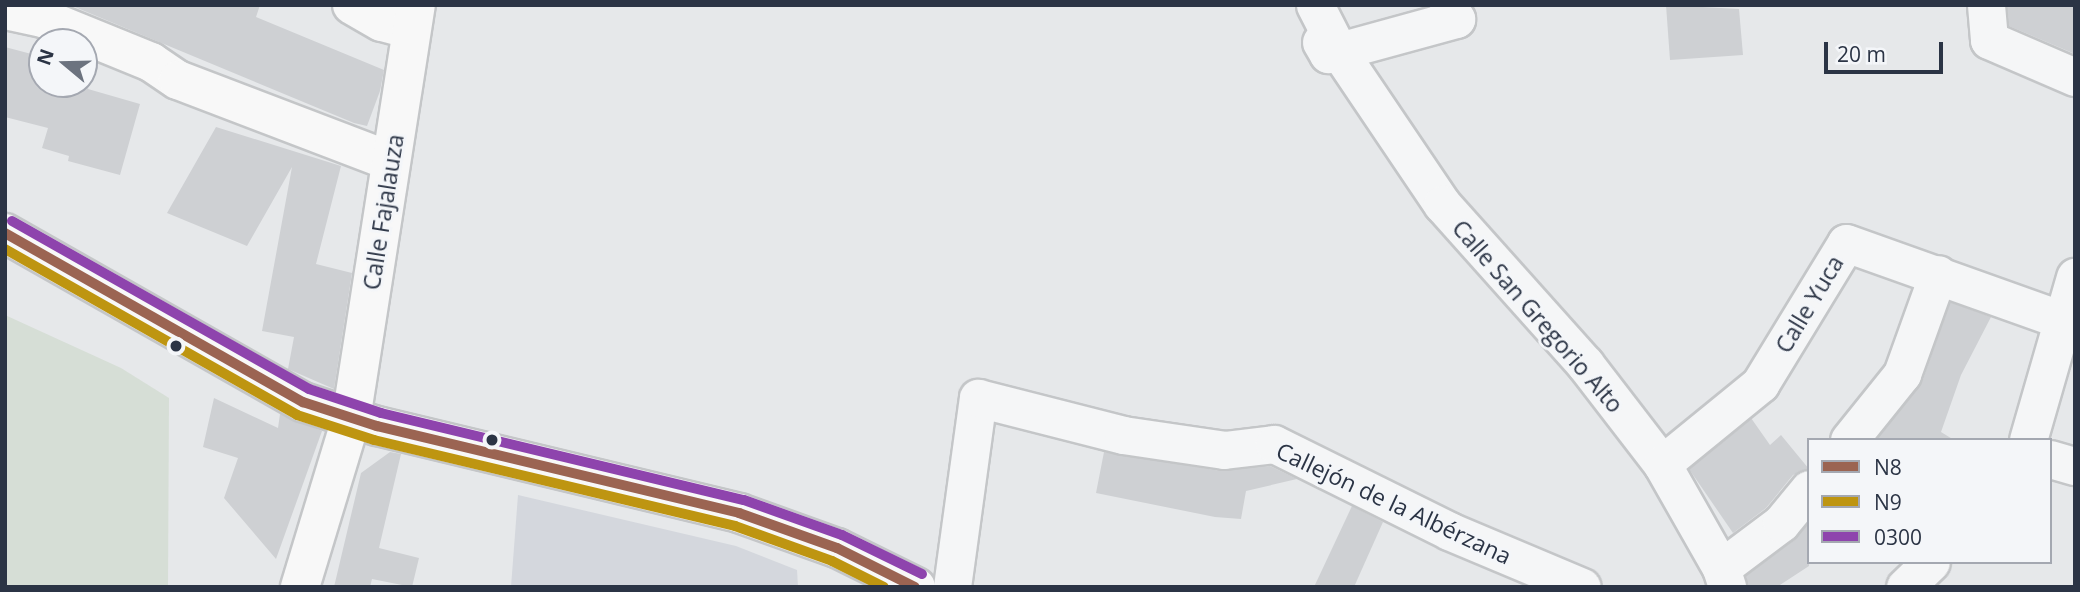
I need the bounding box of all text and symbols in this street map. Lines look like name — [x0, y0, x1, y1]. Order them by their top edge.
north arrow — [28, 28, 98, 98]
scale bar — [1828, 28, 1947, 72]
text: 20 m — [1837, 40, 1886, 68]
text: N — [30, 45, 60, 68]
street label: Calle Fajalauza — [357, 132, 409, 292]
street label: Calle San Gregorio Alto — [1447, 214, 1629, 418]
street label: Calle Yuca — [1769, 250, 1849, 358]
unlabelled marker — [169, 339, 183, 353]
unlabelled marker — [485, 433, 499, 447]
street label: Callejón de la Albérzana — [1272, 436, 1516, 570]
legend — [1807, 438, 2052, 564]
text: N8 — [1874, 453, 1902, 481]
text: N9 — [1874, 488, 1902, 516]
text: 0300 — [1874, 523, 1922, 551]

